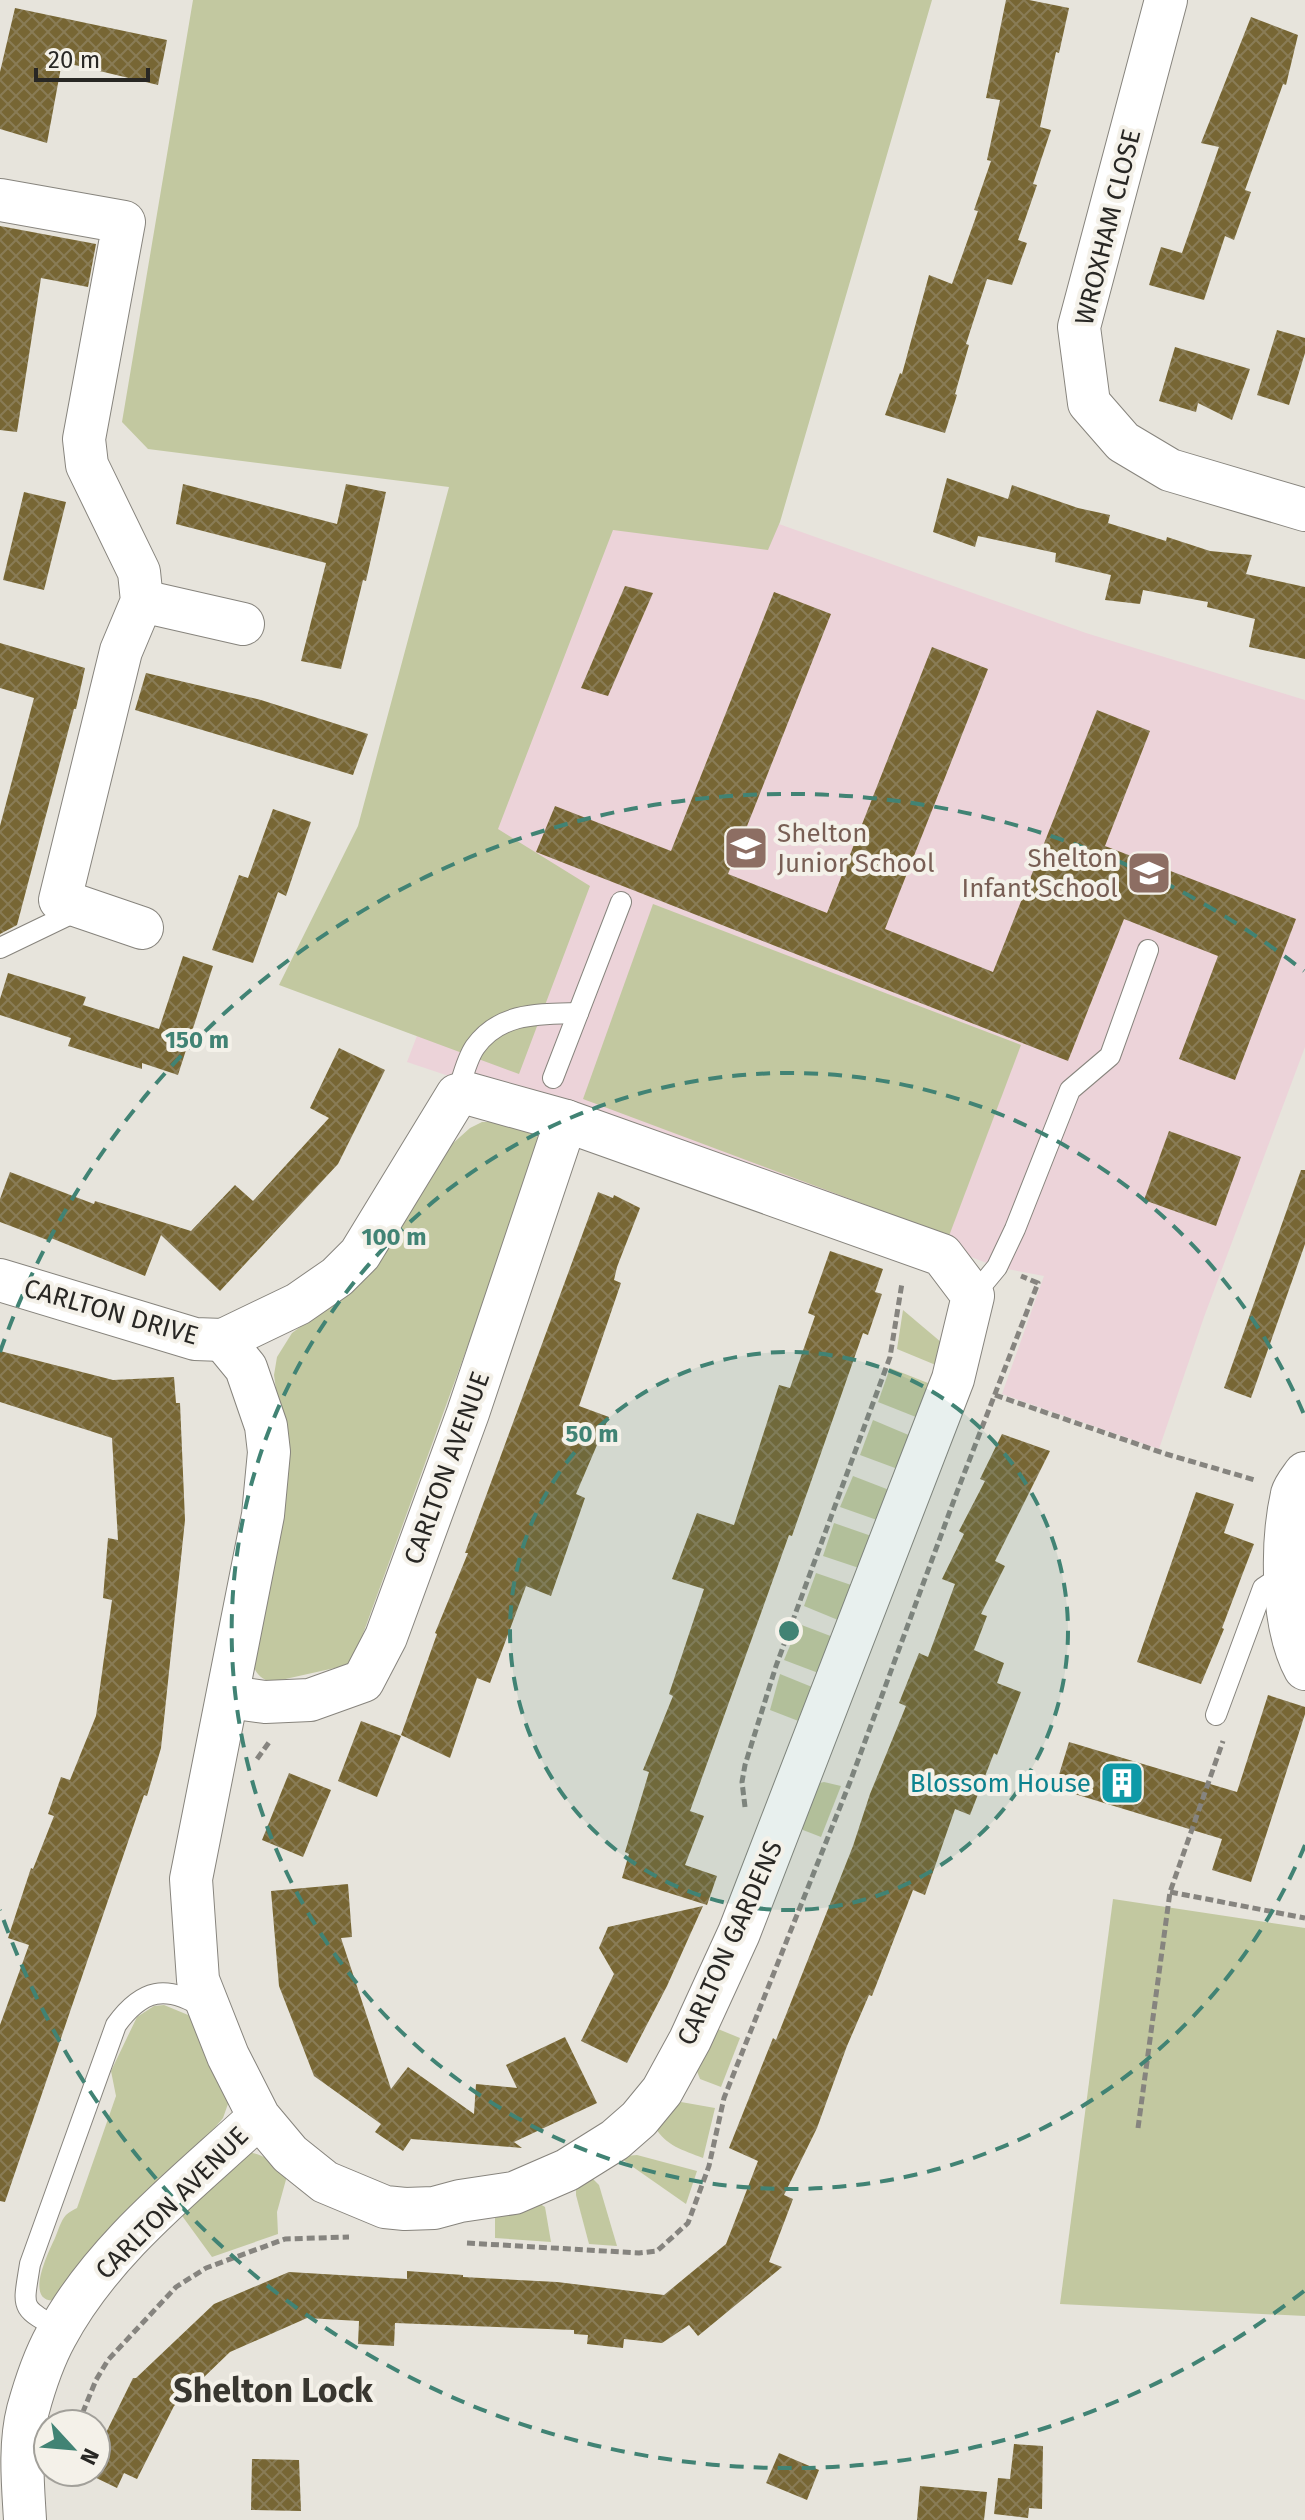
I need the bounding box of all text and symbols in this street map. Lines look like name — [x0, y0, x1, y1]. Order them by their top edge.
scale bar — [36, 32, 148, 82]
text: 20 m — [48, 46, 100, 74]
street label: WROXHAM CLOSE — [1069, 126, 1147, 328]
place label: Shelton Junior School — [777, 818, 935, 879]
school or university icon: Shelton Junior School — [722, 824, 770, 872]
place label: Shelton Infant School — [961, 843, 1118, 904]
school or university icon: Shelton Infant School — [1125, 849, 1173, 897]
text: 150 m — [165, 1026, 229, 1054]
text: 100 m — [361, 1223, 427, 1251]
street label: CARLTON DRIVE — [20, 1272, 202, 1352]
street label: CARLTON AVENUE — [398, 1367, 496, 1569]
text: 50 m — [566, 1420, 618, 1448]
centre of rings — [775, 1617, 803, 1645]
building icon: Blossom House — [1098, 1759, 1146, 1807]
place label: Blossom House — [910, 1768, 1091, 1799]
street label: CARLTON GARDENS — [671, 1836, 789, 2050]
street label: CARLTON AVENUE — [89, 2120, 255, 2286]
district label: Shelton Lock — [173, 2370, 374, 2411]
north arrow — [32, 2408, 112, 2488]
text: N — [74, 2444, 105, 2469]

